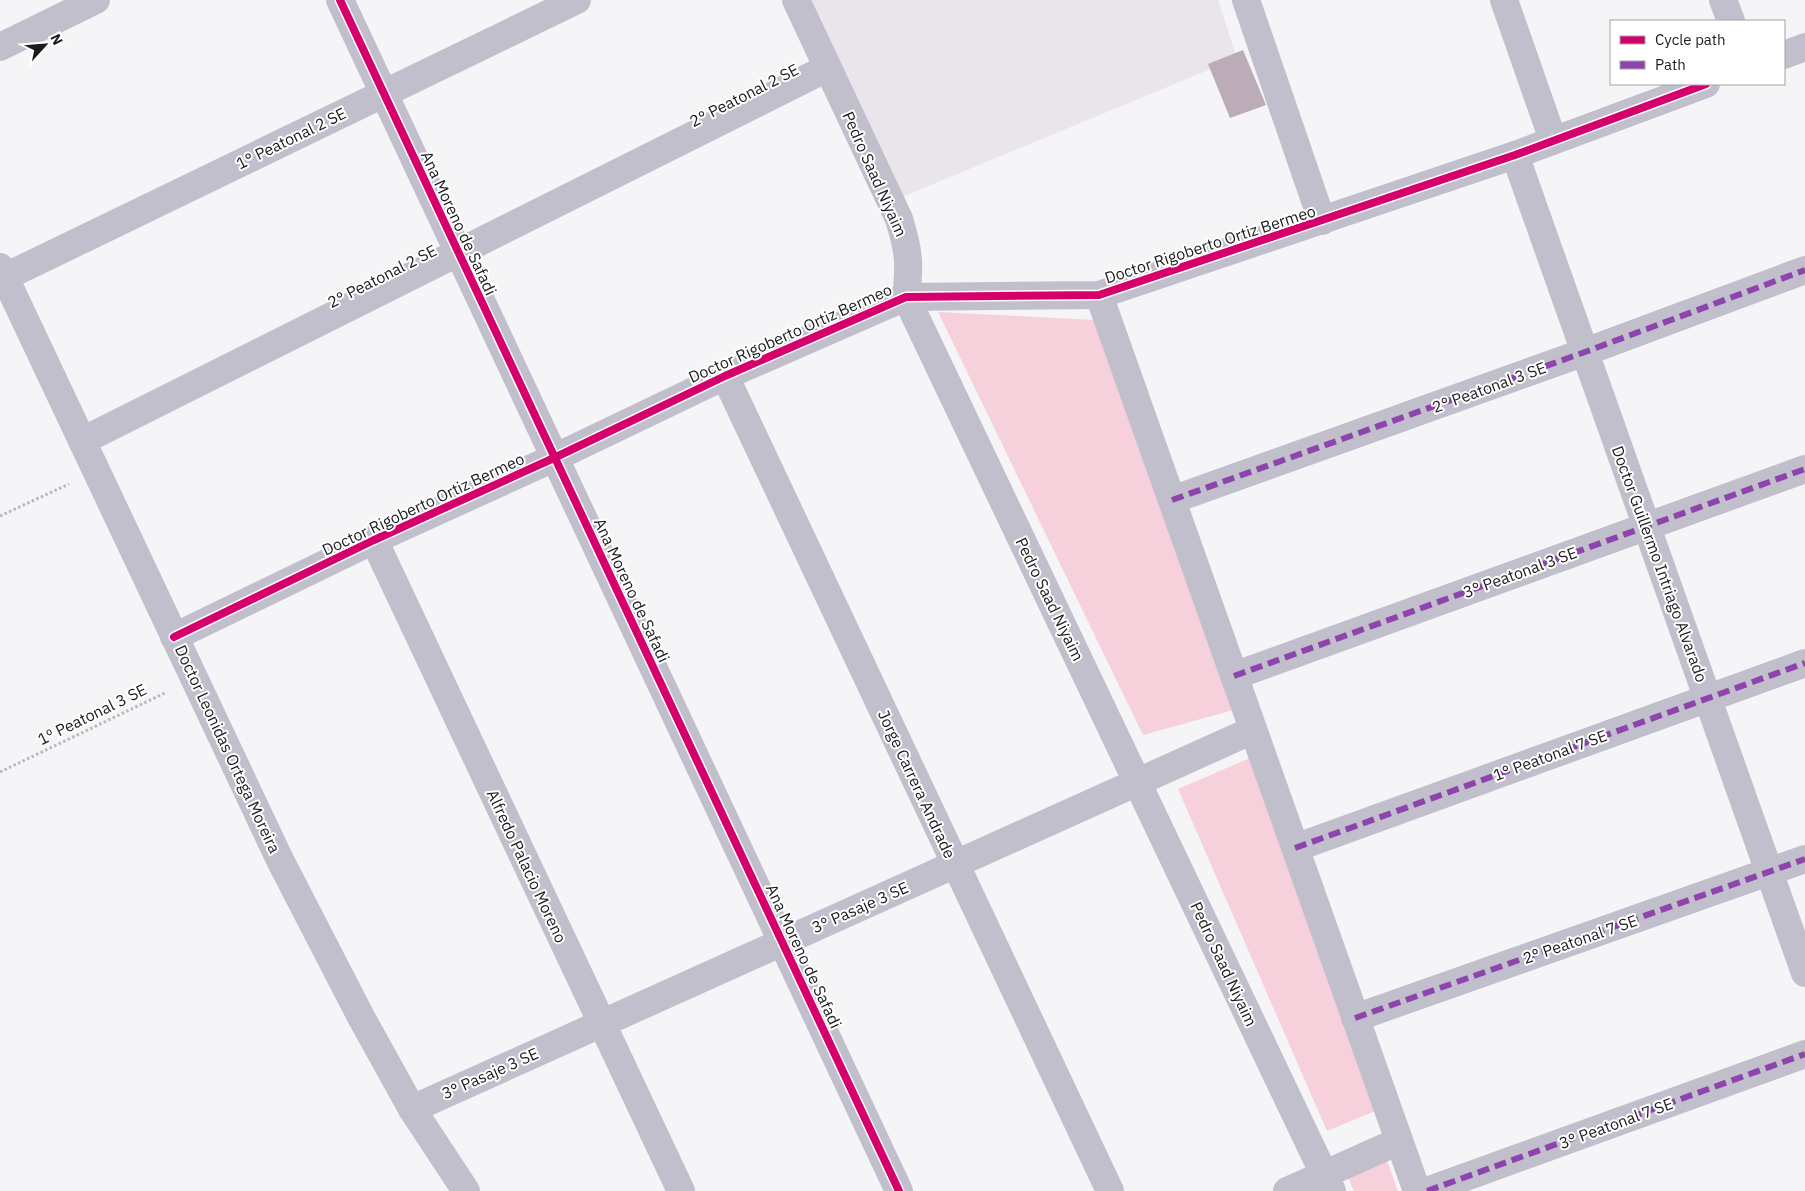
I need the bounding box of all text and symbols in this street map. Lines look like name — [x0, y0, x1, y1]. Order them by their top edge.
north arrow — [20, 20, 70, 70]
legend — [1610, 20, 1785, 85]
text: Cycle path — [1655, 30, 1726, 49]
text: N — [46, 31, 67, 48]
text: Path — [1655, 55, 1686, 74]
street label: 2° Peatonal 2 SE — [686, 59, 802, 131]
street label: 1° Peatonal 2 SE — [233, 103, 349, 173]
street label: Pedro Saad Niyaim — [838, 108, 912, 240]
street label: Ana Moreno de Safadi — [417, 148, 501, 298]
street label: Doctor Rigoberto Ortiz Bermeo — [1102, 200, 1318, 288]
street label: 2° Peatonal 2 SE — [324, 240, 440, 312]
street label: Doctor Rigoberto Ortiz Bermeo — [685, 279, 895, 387]
street label: 2° Peatonal 3 SE — [1429, 357, 1549, 417]
street label: Doctor Guillermo Intriago Alvarado — [1608, 443, 1712, 685]
street label: Doctor Rigoberto Ortiz Bermeo — [319, 448, 527, 560]
street label: Ana Moreno de Safadi — [590, 515, 674, 665]
street label: Pedro Saad Niyaim — [1011, 534, 1089, 664]
street label: 3° Peatonal 3 SE — [1460, 542, 1580, 602]
street label: Doctor Leonidas Ortega Moreira — [171, 642, 285, 857]
street label: 1º Peatonal 3 SE — [34, 679, 150, 749]
street label: Jorge Carrera Andrade — [874, 707, 960, 862]
street label: 1° Peatonal 7 SE — [1490, 725, 1610, 785]
street label: Alfredo Palacio Moreno — [483, 786, 571, 946]
street label: 3° Pasaje 3 SE — [808, 877, 912, 937]
street label: Ana Moreno de Safadi — [762, 881, 846, 1031]
street label: Pedro Saad Niyaim — [1186, 899, 1262, 1029]
street label: 2° Peatonal 7 SE — [1520, 910, 1640, 968]
street label: 3° Pasaje 3 SE — [438, 1043, 542, 1103]
street label: 3° Peatonal 7 SE — [1556, 1093, 1676, 1153]

